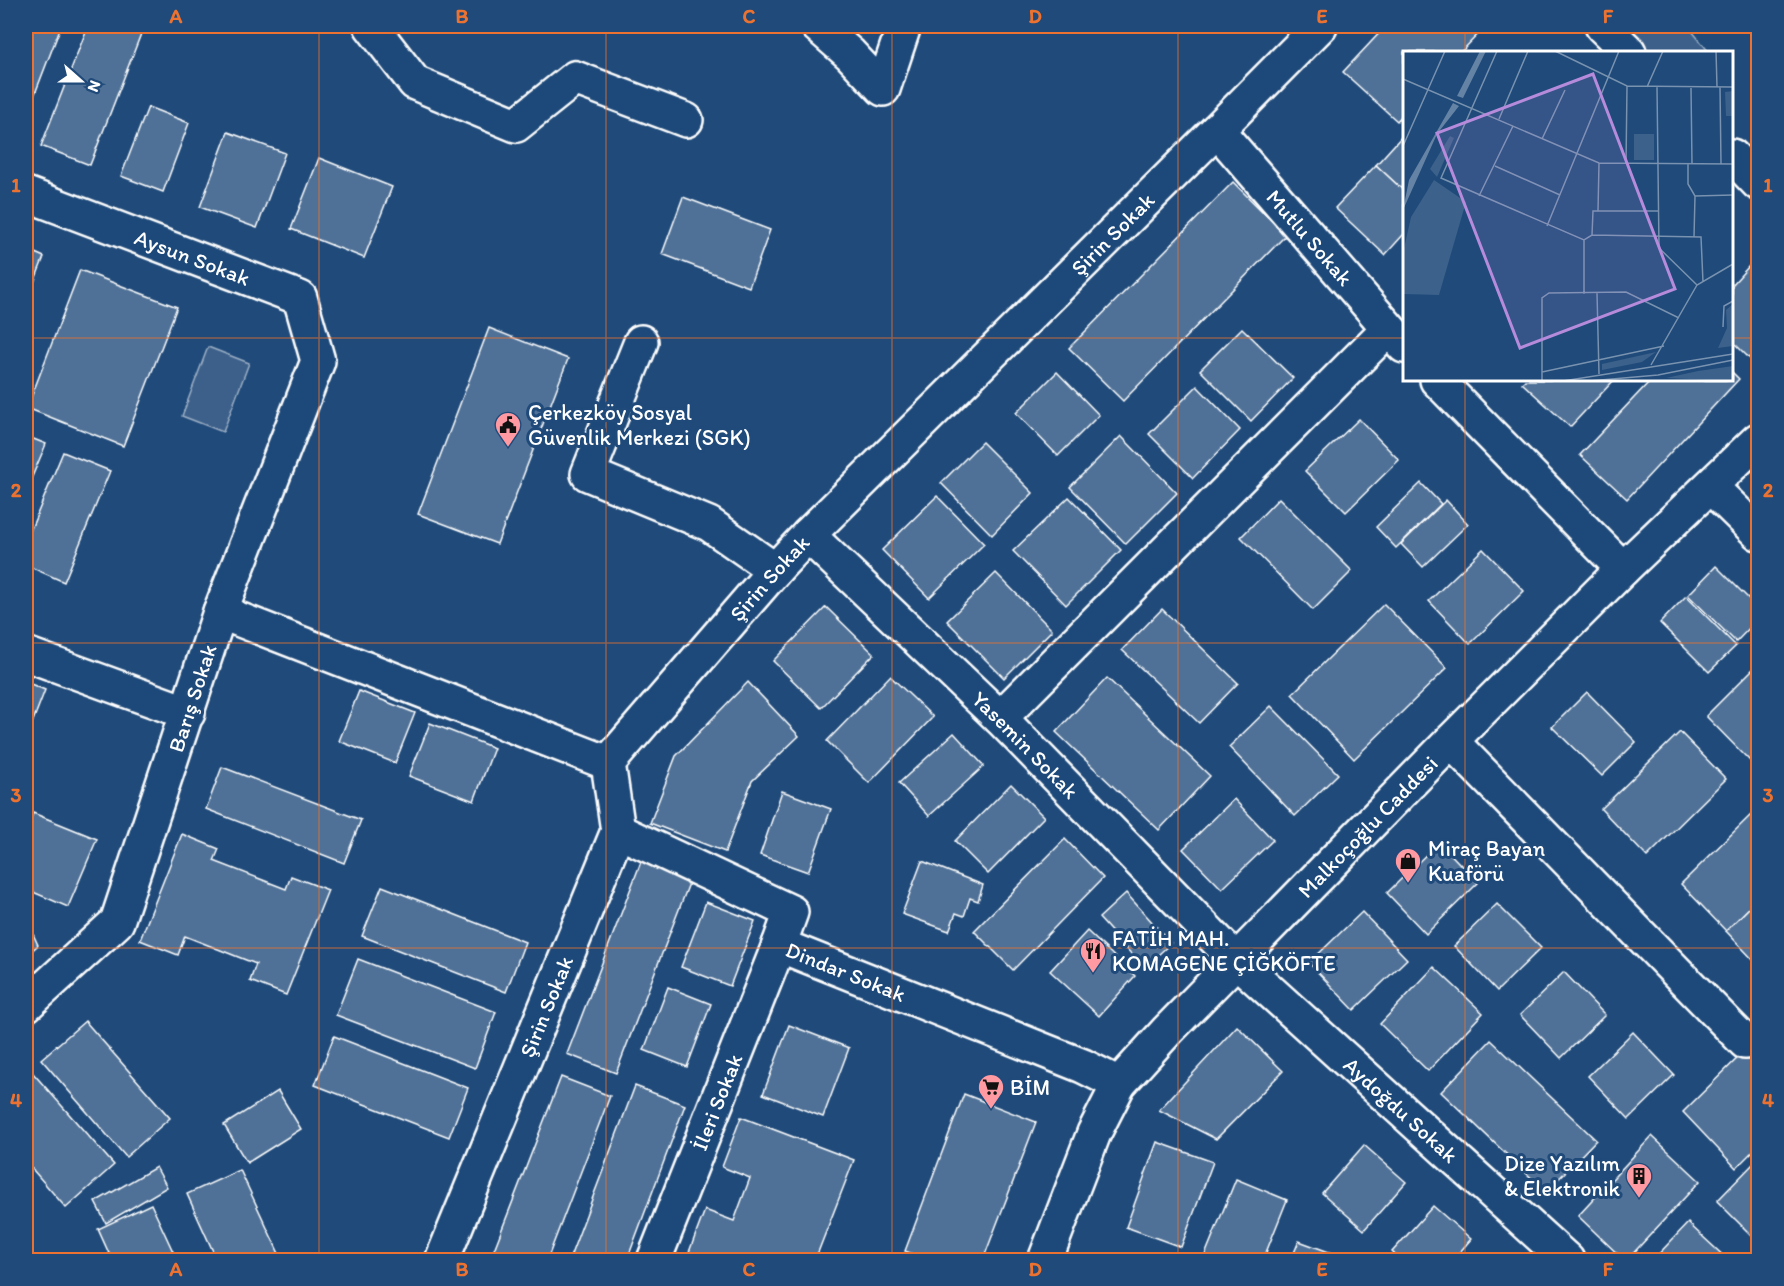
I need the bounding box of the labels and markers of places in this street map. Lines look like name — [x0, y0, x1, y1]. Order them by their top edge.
place label: Çerkezköy Sosyal Güvenlik Merkezi (SGK) — [528, 399, 751, 451]
public building icon: Çerkezköy Sosyal Güvenlik Merkezi (SGK) — [493, 410, 523, 448]
place label: Miraç Bayan Kuaförü — [1428, 835, 1546, 887]
shop icon: Miraç Bayan Kuaförü — [1393, 846, 1423, 884]
place label: FATİH MAH. KOMAGENE ÇİĞKÖFTE — [1112, 925, 1336, 977]
restaurant icon: FATİH MAH. KOMAGENE ÇİĞKÖFTE — [1078, 936, 1108, 974]
supermarket icon: BİM — [976, 1072, 1006, 1110]
place label: BİM — [1010, 1074, 1050, 1101]
place label: Dize Yazılım & Elektronik — [1504, 1150, 1621, 1202]
building icon: Dize Yazılım & Elektronik — [1624, 1161, 1654, 1199]

